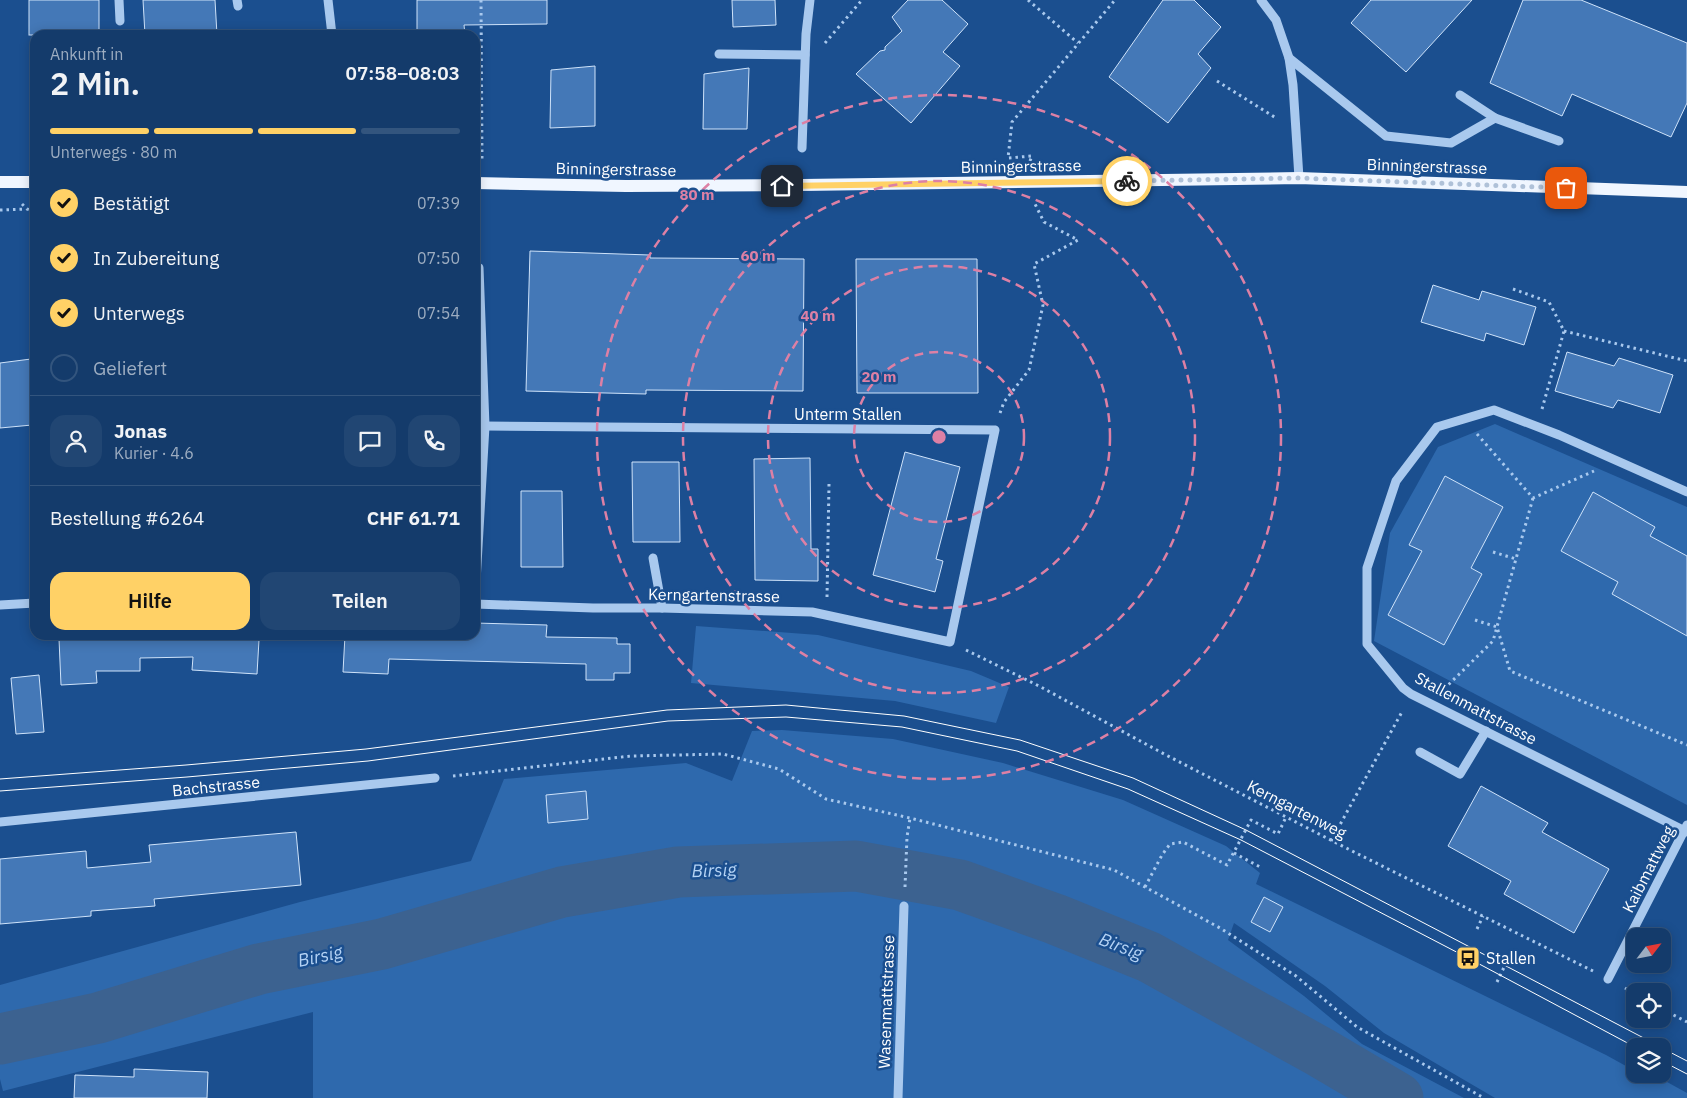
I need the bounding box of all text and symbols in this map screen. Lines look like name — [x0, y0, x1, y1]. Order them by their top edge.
text: Ankunft in — [50, 44, 123, 64]
text: 07:58–08:03 — [346, 61, 460, 85]
text: 2 Min. — [50, 62, 140, 104]
text: Unterwegs · 80 m — [50, 142, 177, 162]
street label: Binningerstrasse — [1366, 154, 1488, 178]
street label: Binningerstrasse — [961, 155, 1082, 177]
courier — [1102, 156, 1152, 206]
street label: Binningerstrasse — [556, 158, 677, 180]
pin — [761, 165, 803, 207]
icon: bike — [1113, 167, 1141, 195]
pin — [1545, 167, 1587, 209]
icon: home — [768, 172, 796, 200]
icon: bag — [1552, 174, 1580, 202]
text: 80 m — [680, 185, 714, 204]
icon: check — [50, 189, 78, 217]
text: Bestätigt — [93, 191, 170, 215]
text: 07:39 — [417, 193, 460, 213]
icon: check — [50, 244, 78, 272]
text: In Zubereitung — [93, 246, 219, 270]
text: 60 m — [741, 246, 775, 265]
text: 07:50 — [417, 248, 460, 268]
icon: check — [50, 299, 78, 327]
text: Unterwegs — [93, 301, 185, 325]
text: 07:54 — [417, 303, 460, 323]
text: 40 m — [801, 306, 835, 325]
text: Geliefert — [93, 356, 167, 380]
text: 20 m — [862, 367, 896, 386]
street label: Unterm Stallen — [794, 404, 902, 424]
button: person — [50, 415, 102, 467]
button: chat — [344, 415, 396, 467]
button: phone — [408, 415, 460, 467]
text: Jonas — [114, 419, 167, 443]
centre of rings — [930, 428, 948, 446]
text: Kurier · 4.6 — [114, 443, 194, 463]
text: Bestellung #6264 — [50, 506, 204, 530]
text: CHF 61.71 — [367, 506, 460, 530]
button: Hilfe — [50, 572, 250, 630]
button: Teilen — [260, 572, 460, 630]
street label: Kerngartenstrasse — [648, 584, 780, 606]
street label: Stallenmattstrasse — [1411, 667, 1541, 749]
street label: Bachstrasse — [171, 771, 261, 801]
street label: Kerngartenweg — [1244, 775, 1351, 843]
street label: Kaibmattweg — [1618, 822, 1679, 916]
water label: Birsig — [691, 858, 738, 882]
water label: Birsig — [1096, 927, 1147, 965]
north arrow — [1626, 928, 1671, 972]
map controls — [1626, 928, 1671, 1083]
street label: Wasenmattstrasse — [874, 935, 898, 1069]
water label: Birsig — [296, 940, 345, 972]
bus stop icon: Stallen — [1455, 945, 1481, 971]
place label: Stallen — [1486, 948, 1536, 968]
button: locate — [1626, 983, 1671, 1028]
button: layers — [1626, 1038, 1671, 1083]

